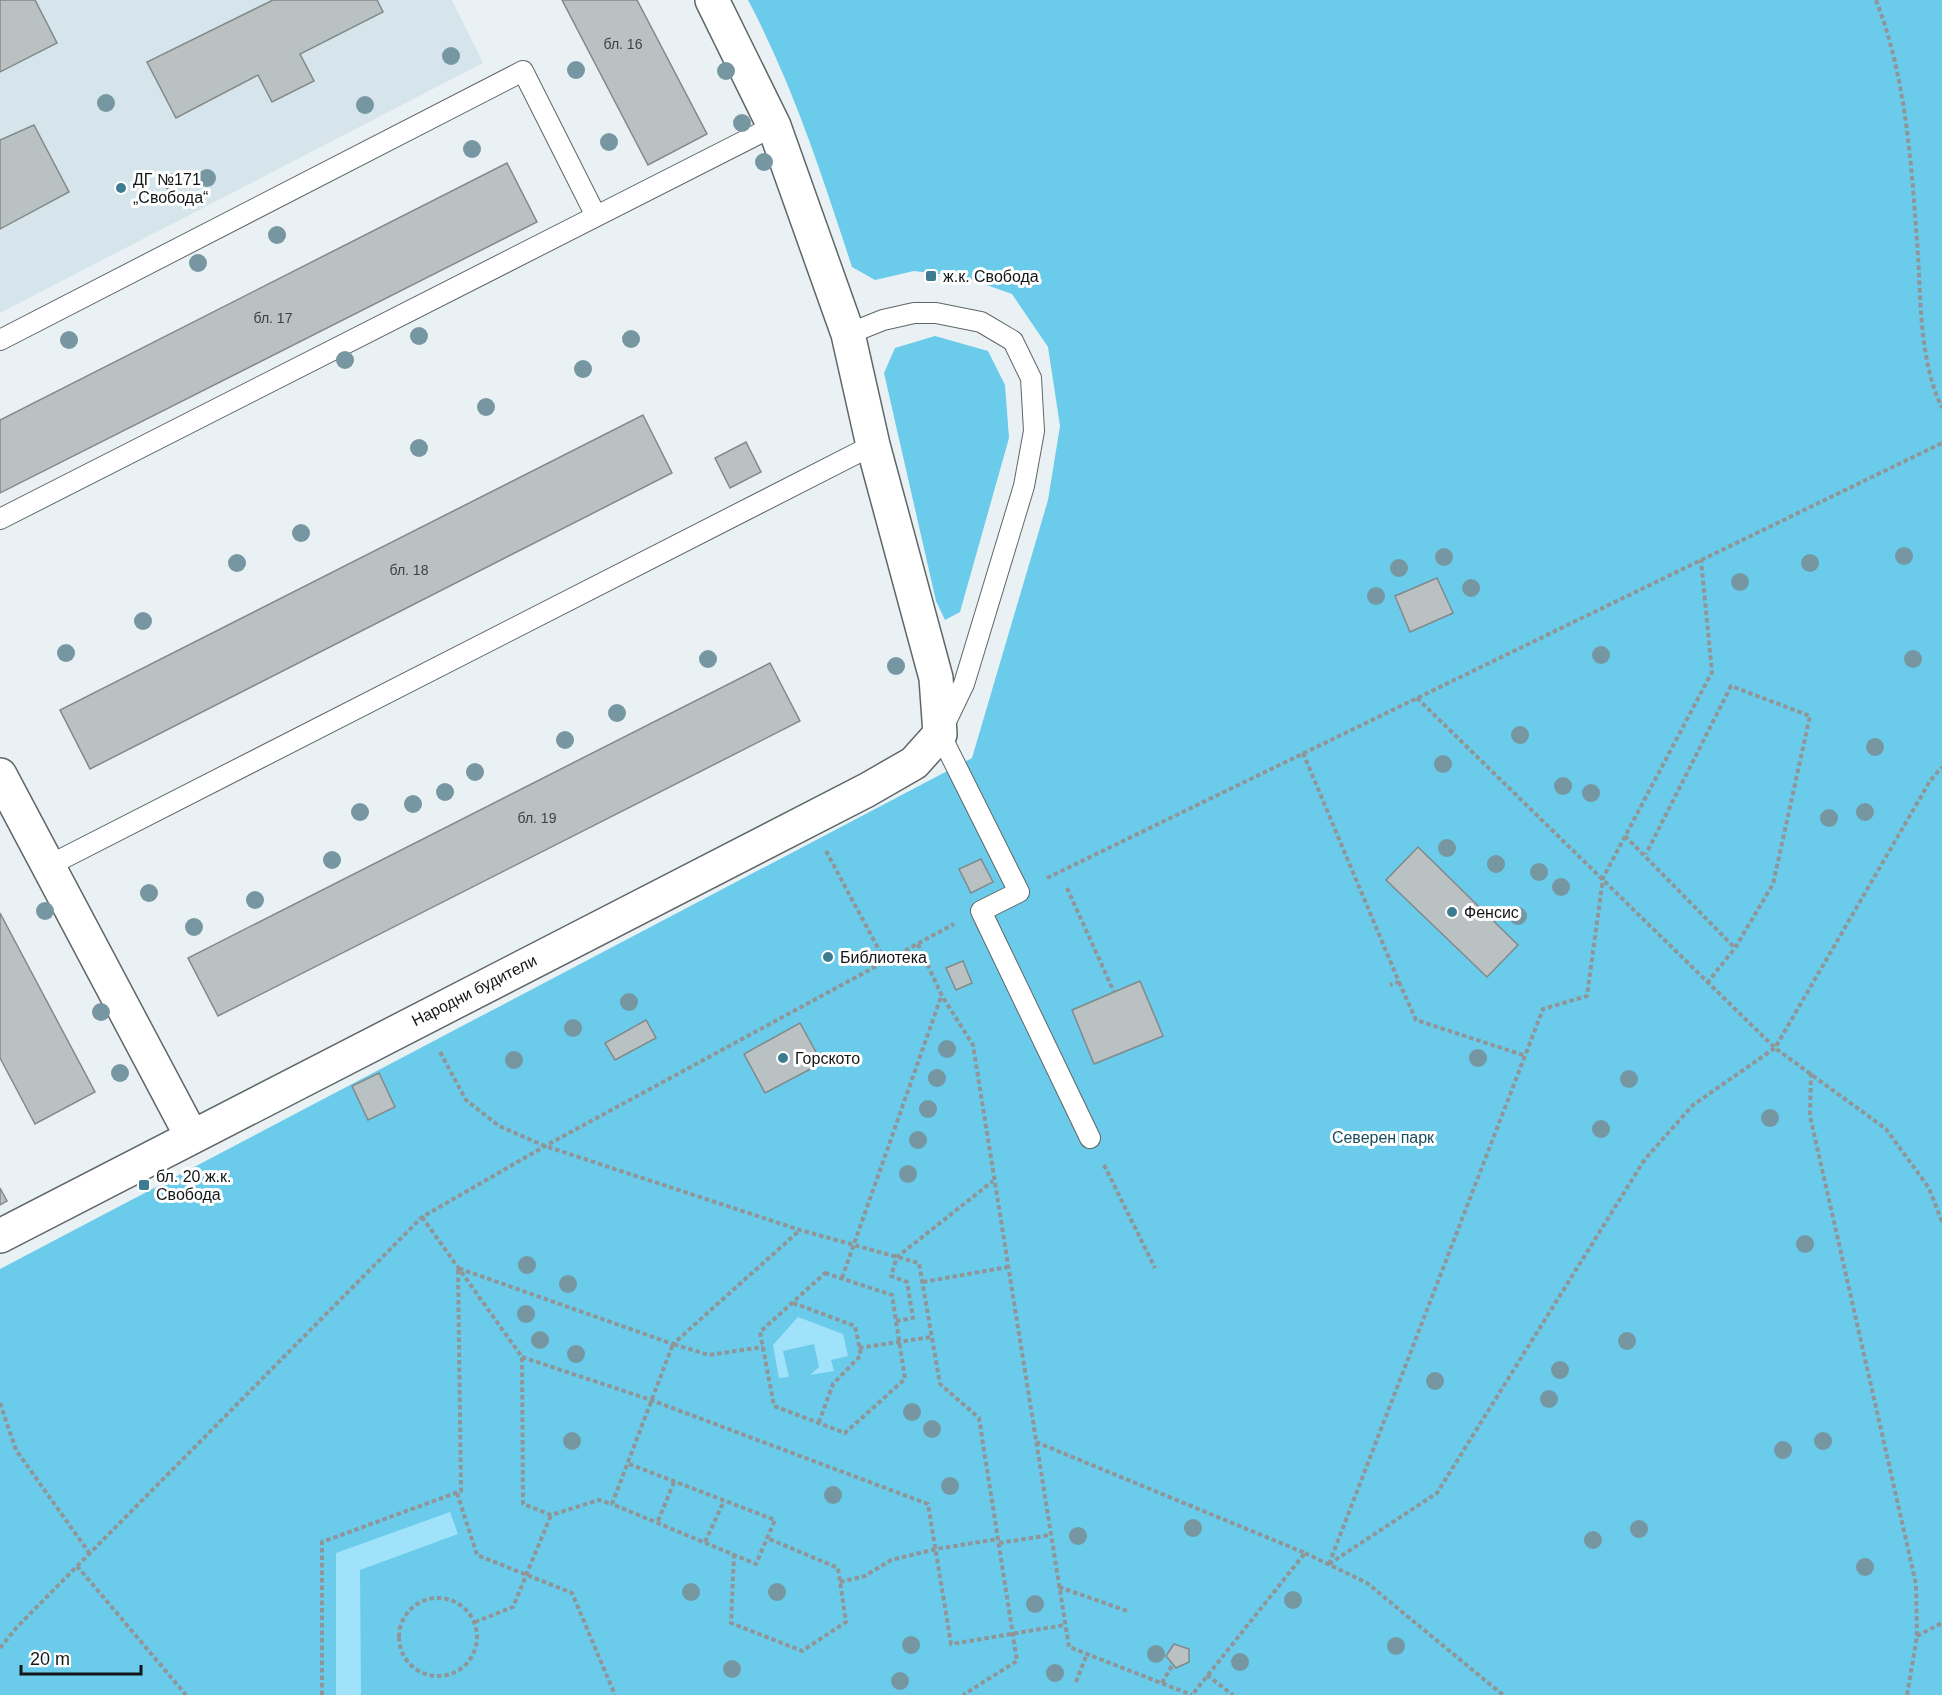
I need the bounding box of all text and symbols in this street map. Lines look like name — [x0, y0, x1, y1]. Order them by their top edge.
house number: бл. 16 — [604, 36, 643, 52]
place label: ДГ №171 „Свобода“ — [133, 171, 208, 206]
marker: ДГ №171 „Свобода“ — [114, 181, 128, 195]
place label: ж.к. Свобода — [943, 268, 1039, 285]
marker: ж.к. Свобода — [924, 269, 938, 283]
house number: бл. 17 — [254, 310, 293, 326]
house number: бл. 18 — [390, 562, 429, 578]
house number: бл. 19 — [518, 810, 557, 826]
place label: Фенсис — [1464, 904, 1519, 921]
marker: Фенсис — [1445, 905, 1459, 919]
place label: Библиотека — [840, 949, 927, 966]
marker: Библиотека — [821, 950, 835, 964]
street label: Народни будители — [409, 952, 539, 1029]
place label: Горското — [795, 1050, 860, 1067]
marker: Горското — [776, 1051, 790, 1065]
park label: Северен парк — [1332, 1129, 1435, 1146]
place label: бл. 20 ж.к. Свобода — [156, 1168, 232, 1203]
marker: бл. 20 ж.к. Свобода — [137, 1178, 151, 1192]
scale bar — [21, 1638, 141, 1676]
text: 20 m — [30, 1649, 70, 1669]

